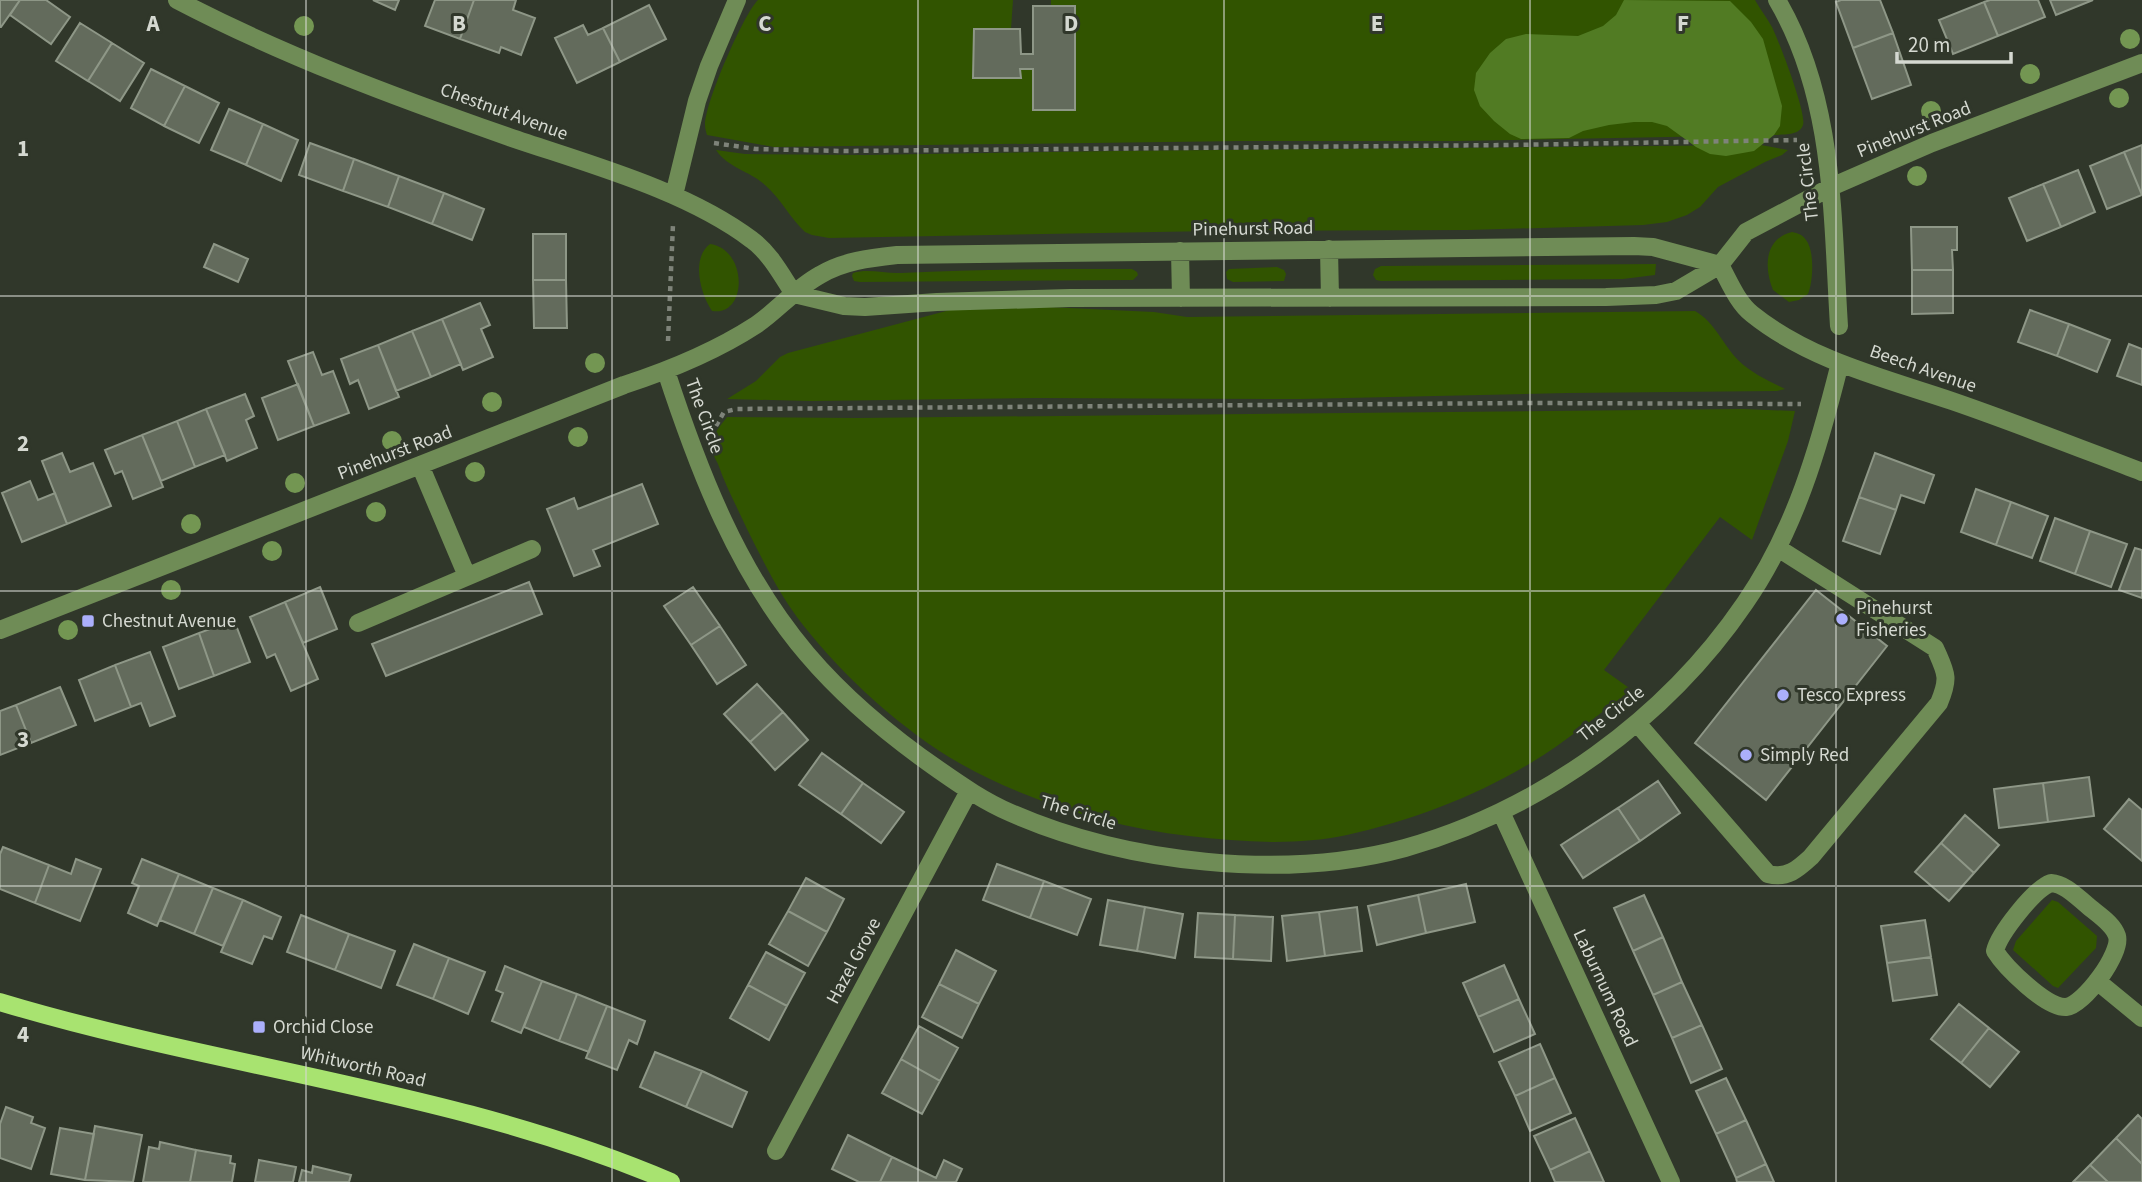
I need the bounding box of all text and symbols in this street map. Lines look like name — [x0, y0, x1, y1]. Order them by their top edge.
text: A — [145, 7, 160, 40]
text: B — [452, 7, 466, 40]
text: C — [758, 7, 772, 40]
text: D — [1064, 7, 1078, 40]
text: E — [1371, 7, 1383, 40]
text: F — [1677, 7, 1689, 40]
scale bar — [1897, 21, 2011, 65]
text: 20 m — [1908, 30, 1950, 60]
street label: Chestnut Avenue — [436, 76, 572, 148]
street label: Pinehurst Road — [1853, 95, 1975, 165]
text: 1 — [17, 132, 29, 165]
street label: The Circle — [1790, 141, 1826, 223]
street label: Pinehurst Road — [1192, 214, 1314, 244]
street label: Beech Avenue — [1866, 338, 1980, 400]
street label: The Circle — [678, 374, 730, 458]
street label: Pinehurst Road — [334, 419, 456, 487]
text: 2 — [17, 427, 29, 460]
place label: Pinehurst Fisheries — [1856, 595, 1933, 644]
place label: Chestnut Avenue — [102, 608, 236, 635]
marker: Pinehurst Fisheries — [1834, 611, 1850, 627]
marker: Chestnut Avenue — [80, 613, 96, 629]
street label: The Circle — [1572, 679, 1650, 749]
place label: Tesco Express — [1797, 682, 1906, 709]
marker: Tesco Express — [1775, 687, 1791, 703]
text: 3 — [17, 723, 29, 756]
place label: Simply Red — [1760, 742, 1849, 769]
marker: Simply Red — [1738, 747, 1754, 763]
street label: The Circle — [1036, 789, 1120, 837]
street label: Hazel Grove — [820, 913, 888, 1009]
street label: Laburnum Road — [1566, 925, 1644, 1051]
place label: Orchid Close — [273, 1014, 373, 1041]
text: 4 — [17, 1018, 29, 1051]
marker: Orchid Close — [251, 1019, 267, 1035]
street label: Whitworth Road — [298, 1039, 428, 1095]

